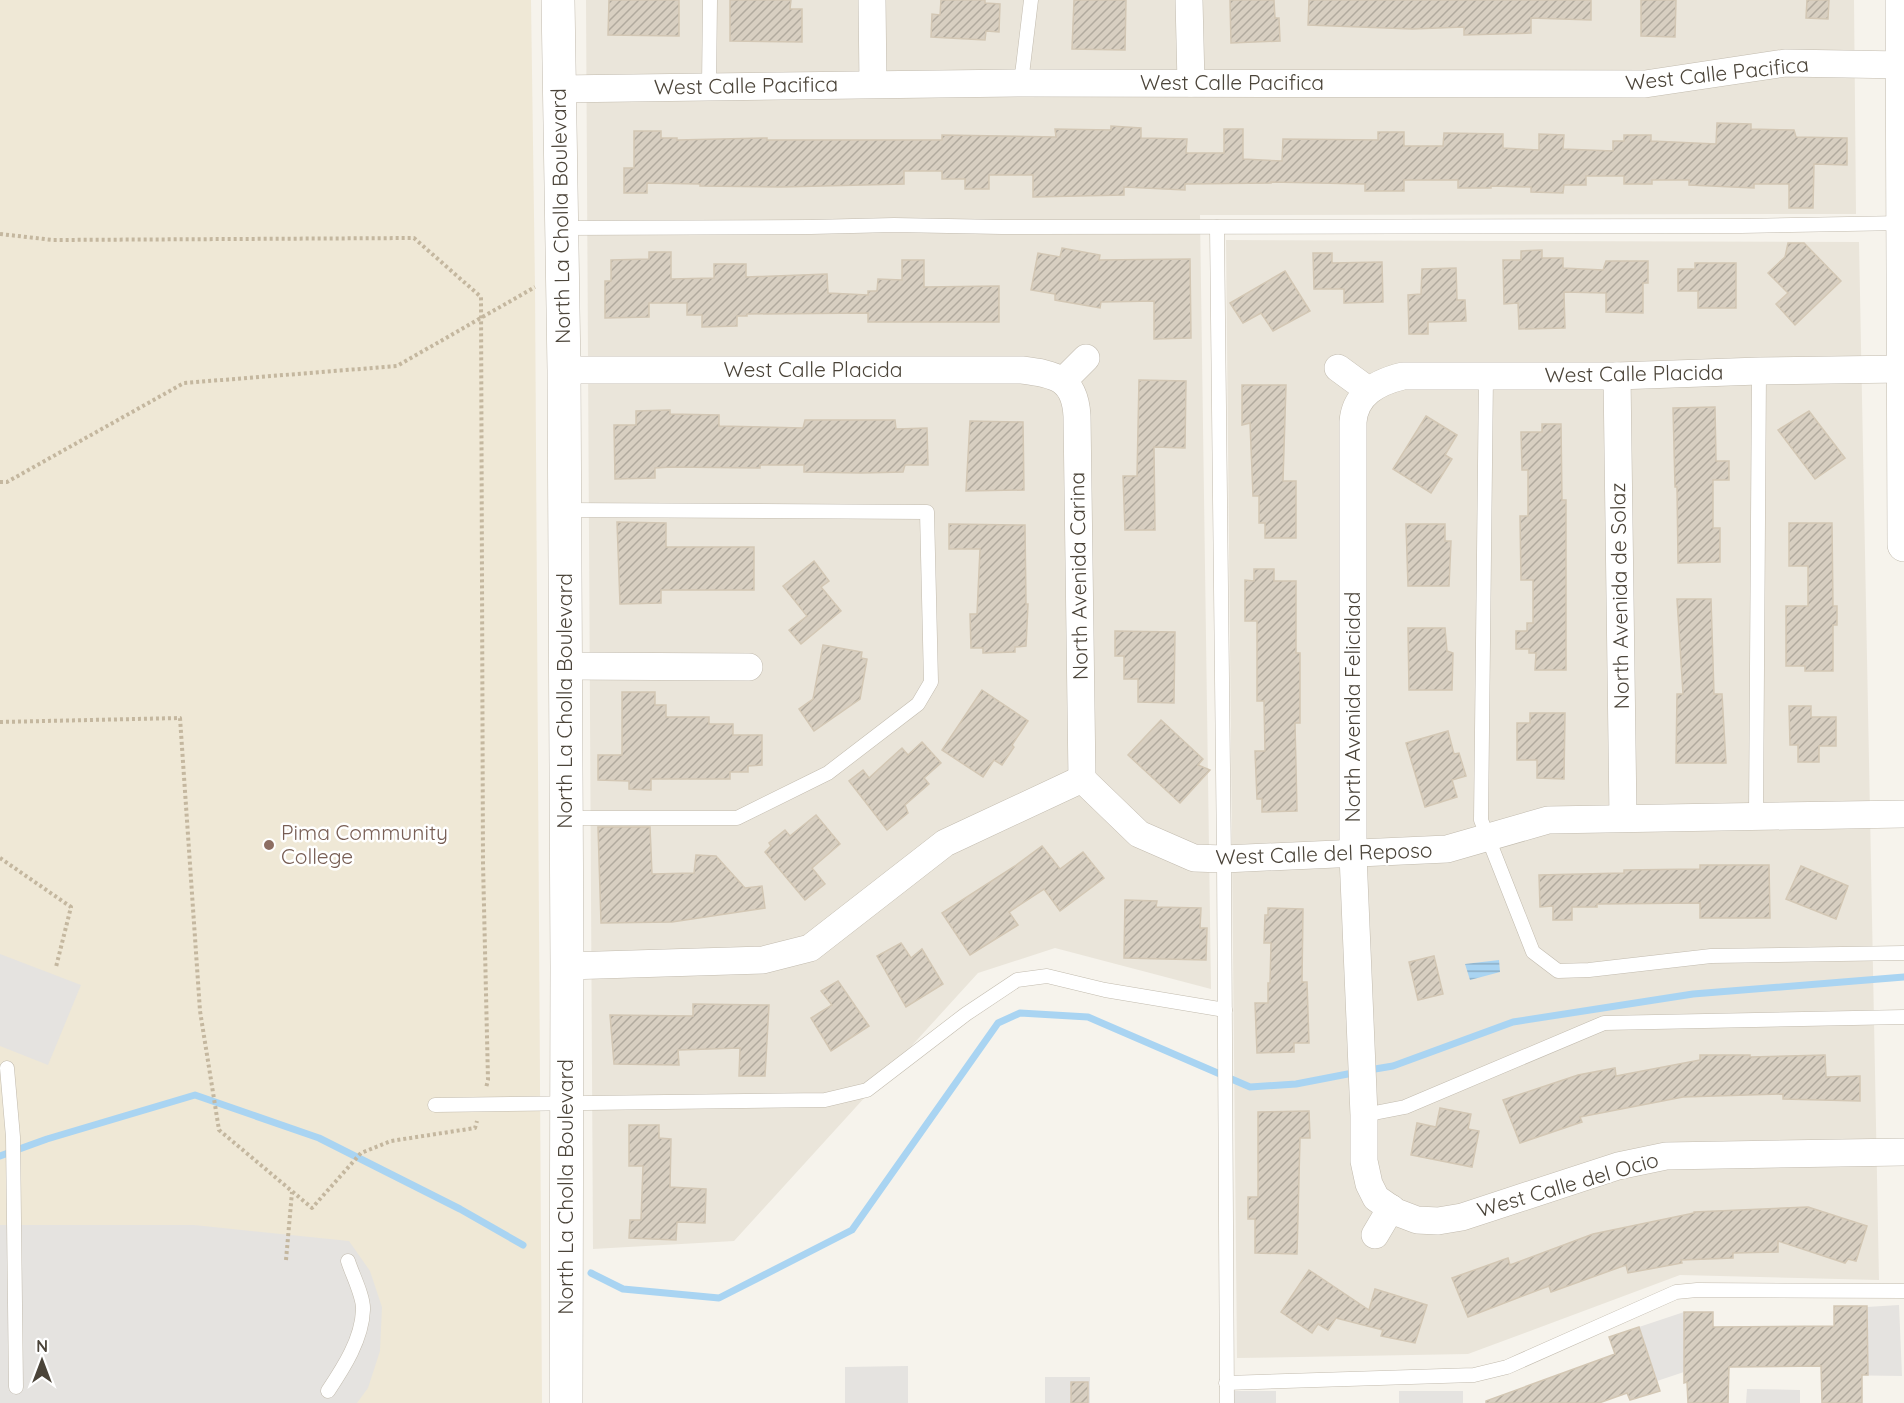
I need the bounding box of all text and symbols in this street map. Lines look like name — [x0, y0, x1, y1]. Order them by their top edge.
street label: West Calle Pacifica — [1624, 50, 1810, 96]
street label: West Calle Pacifica — [1140, 69, 1324, 95]
street label: West Calle Pacifica — [654, 70, 838, 100]
street label: North La Cholla Boulevard — [545, 88, 575, 344]
street label: West Calle Placida — [724, 356, 902, 382]
street label: West Calle Placida — [1544, 358, 1724, 388]
street label: North Avenida Carina — [1063, 472, 1093, 680]
street label: North Avenida de Solaz — [1604, 482, 1634, 710]
street label: North La Cholla Boulevard — [551, 573, 577, 829]
street label: North Avenida Felicidad — [1339, 592, 1365, 822]
place label: Pima Community College — [281, 819, 448, 869]
street label: West Calle del Reposo — [1215, 836, 1433, 870]
marker: Pima Community College — [262, 838, 276, 852]
street label: North La Cholla Boulevard — [552, 1059, 578, 1315]
street label: West Calle del Ocio — [1474, 1146, 1661, 1222]
north arrow — [12, 1331, 72, 1391]
text: N — [36, 1336, 48, 1356]

